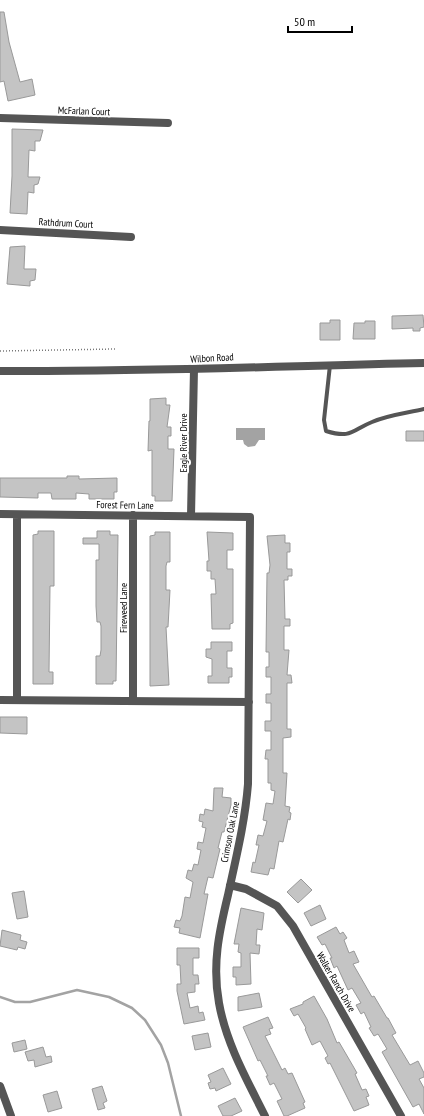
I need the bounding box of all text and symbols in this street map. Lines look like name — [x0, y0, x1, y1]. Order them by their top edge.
scale bar — [288, 8, 352, 34]
text: 50 m — [294, 14, 315, 29]
street label: McFarlan Court — [58, 104, 111, 118]
street label: Rathdrum Court — [38, 215, 94, 231]
street label: Wilbon Road — [190, 350, 234, 366]
street label: Eagle River Drive — [177, 413, 190, 473]
street label: Forest Fern Lane — [96, 498, 154, 512]
street label: Fireweed Lane — [117, 583, 130, 633]
street label: Crimson Oak Lane — [218, 800, 242, 864]
street label: Walker Ranch Drive — [314, 950, 358, 1014]

